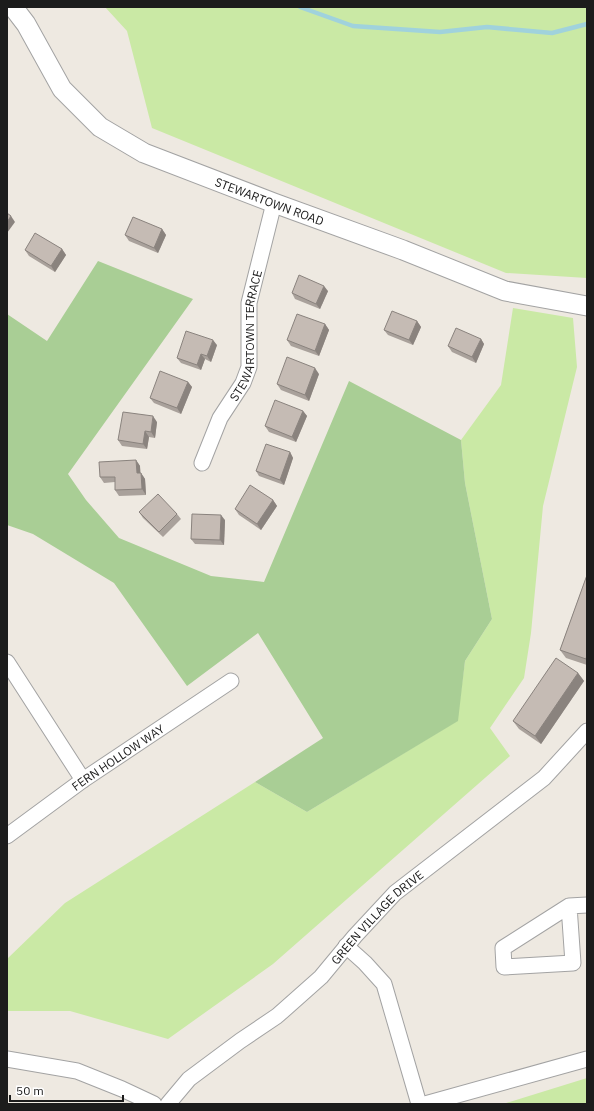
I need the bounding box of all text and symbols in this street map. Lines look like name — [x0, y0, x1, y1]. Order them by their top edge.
street label: STEWARTOWN ROAD — [213, 174, 326, 228]
street label: STEWARTOWN TERRACE — [226, 268, 265, 404]
street label: FERN HOLLOW WAY — [68, 721, 167, 793]
street label: GREEN VILLAGE DRIVE — [327, 867, 426, 967]
scale bar — [10, 1077, 123, 1103]
text: 50 m — [16, 1083, 44, 1098]

